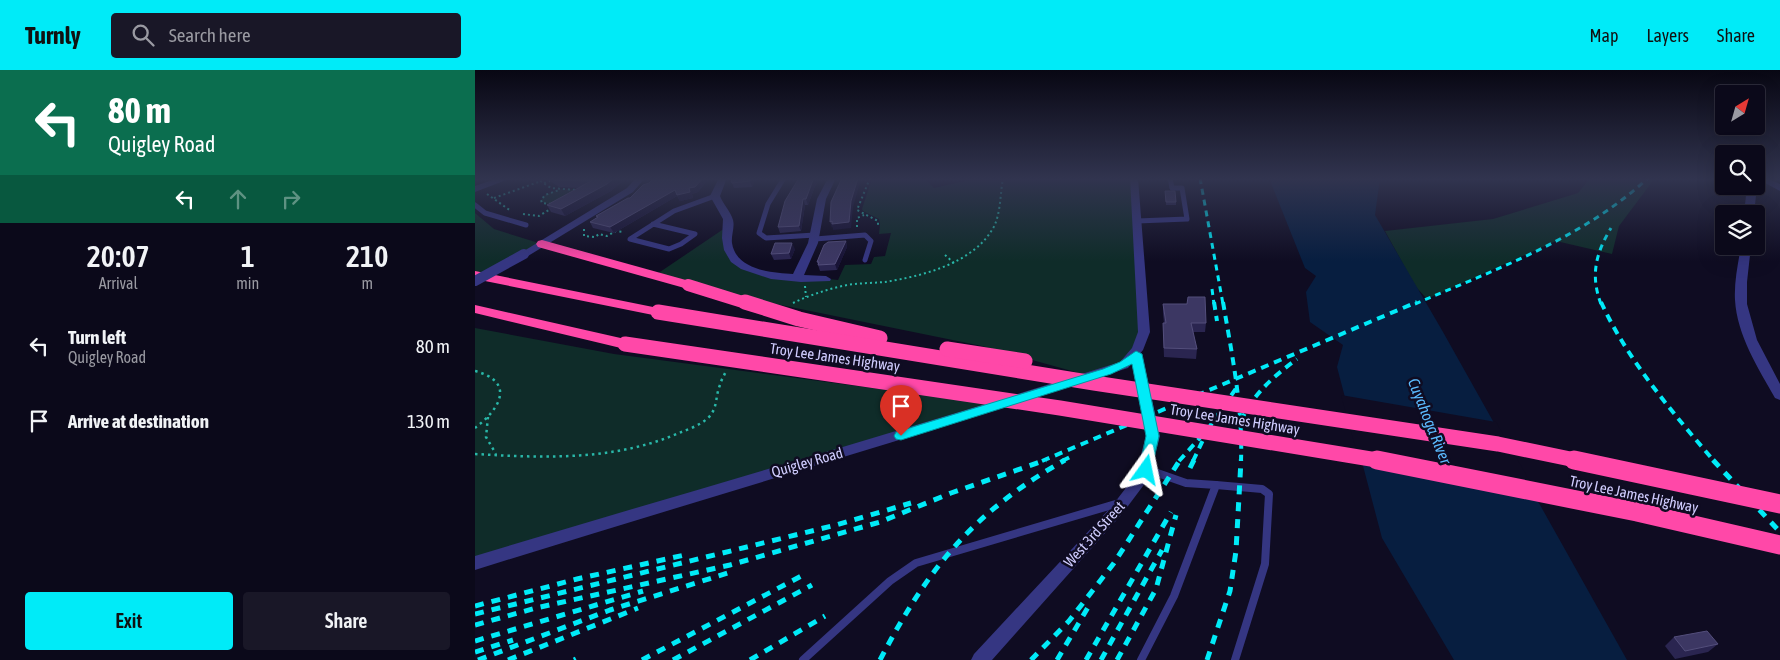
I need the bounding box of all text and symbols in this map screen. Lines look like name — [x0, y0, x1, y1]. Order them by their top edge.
search box — [111, 13, 461, 58]
icon: search — [129, 21, 157, 49]
text: Turnly — [25, 22, 81, 49]
text: Search here — [169, 24, 251, 46]
text: Map — [1589, 25, 1618, 46]
text: Layers — [1646, 25, 1689, 46]
text: Share — [1717, 25, 1755, 46]
north arrow — [1715, 85, 1765, 135]
map controls — [1715, 85, 1765, 255]
icon: left — [25, 90, 90, 155]
text: 80 m — [108, 90, 171, 130]
text: Quigley Road — [108, 131, 215, 157]
button: search — [1715, 145, 1765, 195]
icon: left — [171, 185, 199, 213]
icon: ahead — [224, 185, 252, 213]
icon: right — [277, 185, 305, 213]
button: layers — [1715, 205, 1765, 255]
text: 20:07 — [87, 239, 150, 273]
text: 1 — [241, 239, 255, 273]
text: 210 — [346, 239, 388, 273]
text: Arrival — [99, 274, 138, 292]
text: min — [236, 274, 259, 292]
text: m — [361, 274, 373, 292]
text: Turn left — [68, 326, 126, 348]
icon: left — [25, 332, 53, 360]
text: 80 m — [416, 335, 450, 357]
street label: Troy Lee James Highway — [769, 339, 901, 375]
text: Quigley Road — [68, 348, 146, 366]
water label: Cuyahoga River — [1404, 375, 1456, 468]
pin — [880, 385, 922, 436]
icon: arrive — [887, 392, 915, 420]
street label: Troy Lee James Highway — [1169, 400, 1301, 438]
icon: arrive — [25, 407, 53, 435]
text: Arrive at destination — [68, 410, 209, 432]
text: 130 m — [407, 410, 450, 432]
position arrow — [1119, 443, 1171, 495]
street label: Quigley Road — [769, 444, 845, 480]
street label: Troy Lee James Highway — [1568, 472, 1700, 516]
street label: West 3rd Street — [1060, 498, 1128, 570]
button: Exit — [25, 592, 233, 650]
button: Share — [243, 592, 450, 650]

